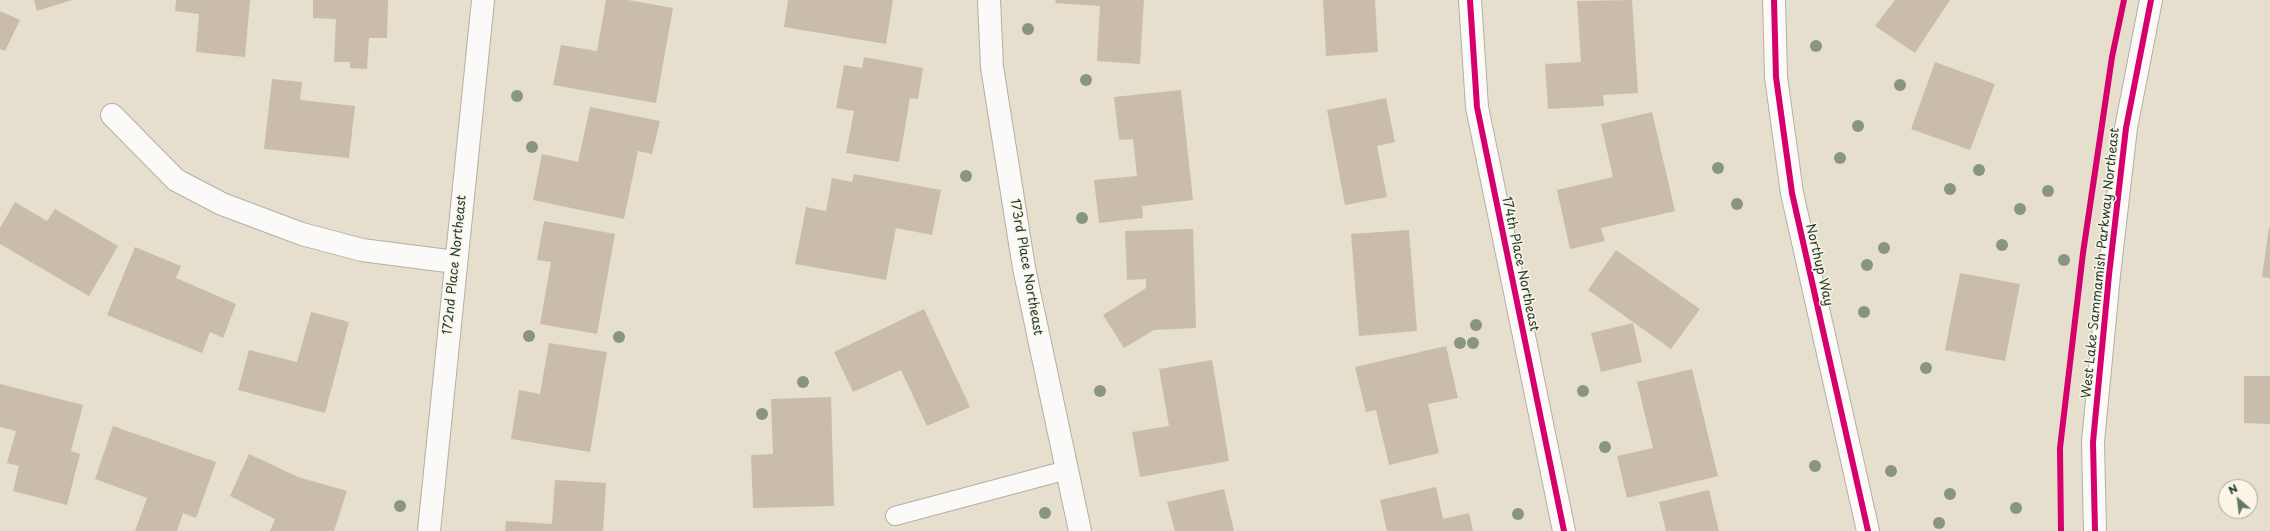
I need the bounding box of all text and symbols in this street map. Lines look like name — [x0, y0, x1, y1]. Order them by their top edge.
street label: West Lake Sammamish Parkway Northeast — [2079, 127, 2123, 399]
street label: 172nd Place Northeast — [440, 194, 470, 336]
street label: 174th Place Northeast — [1498, 195, 1542, 333]
street label: 173rd Place Northeast — [1006, 197, 1046, 337]
street label: Northup Way — [1802, 222, 1836, 308]
north arrow — [2218, 479, 2258, 519]
text: N — [2225, 479, 2240, 498]

